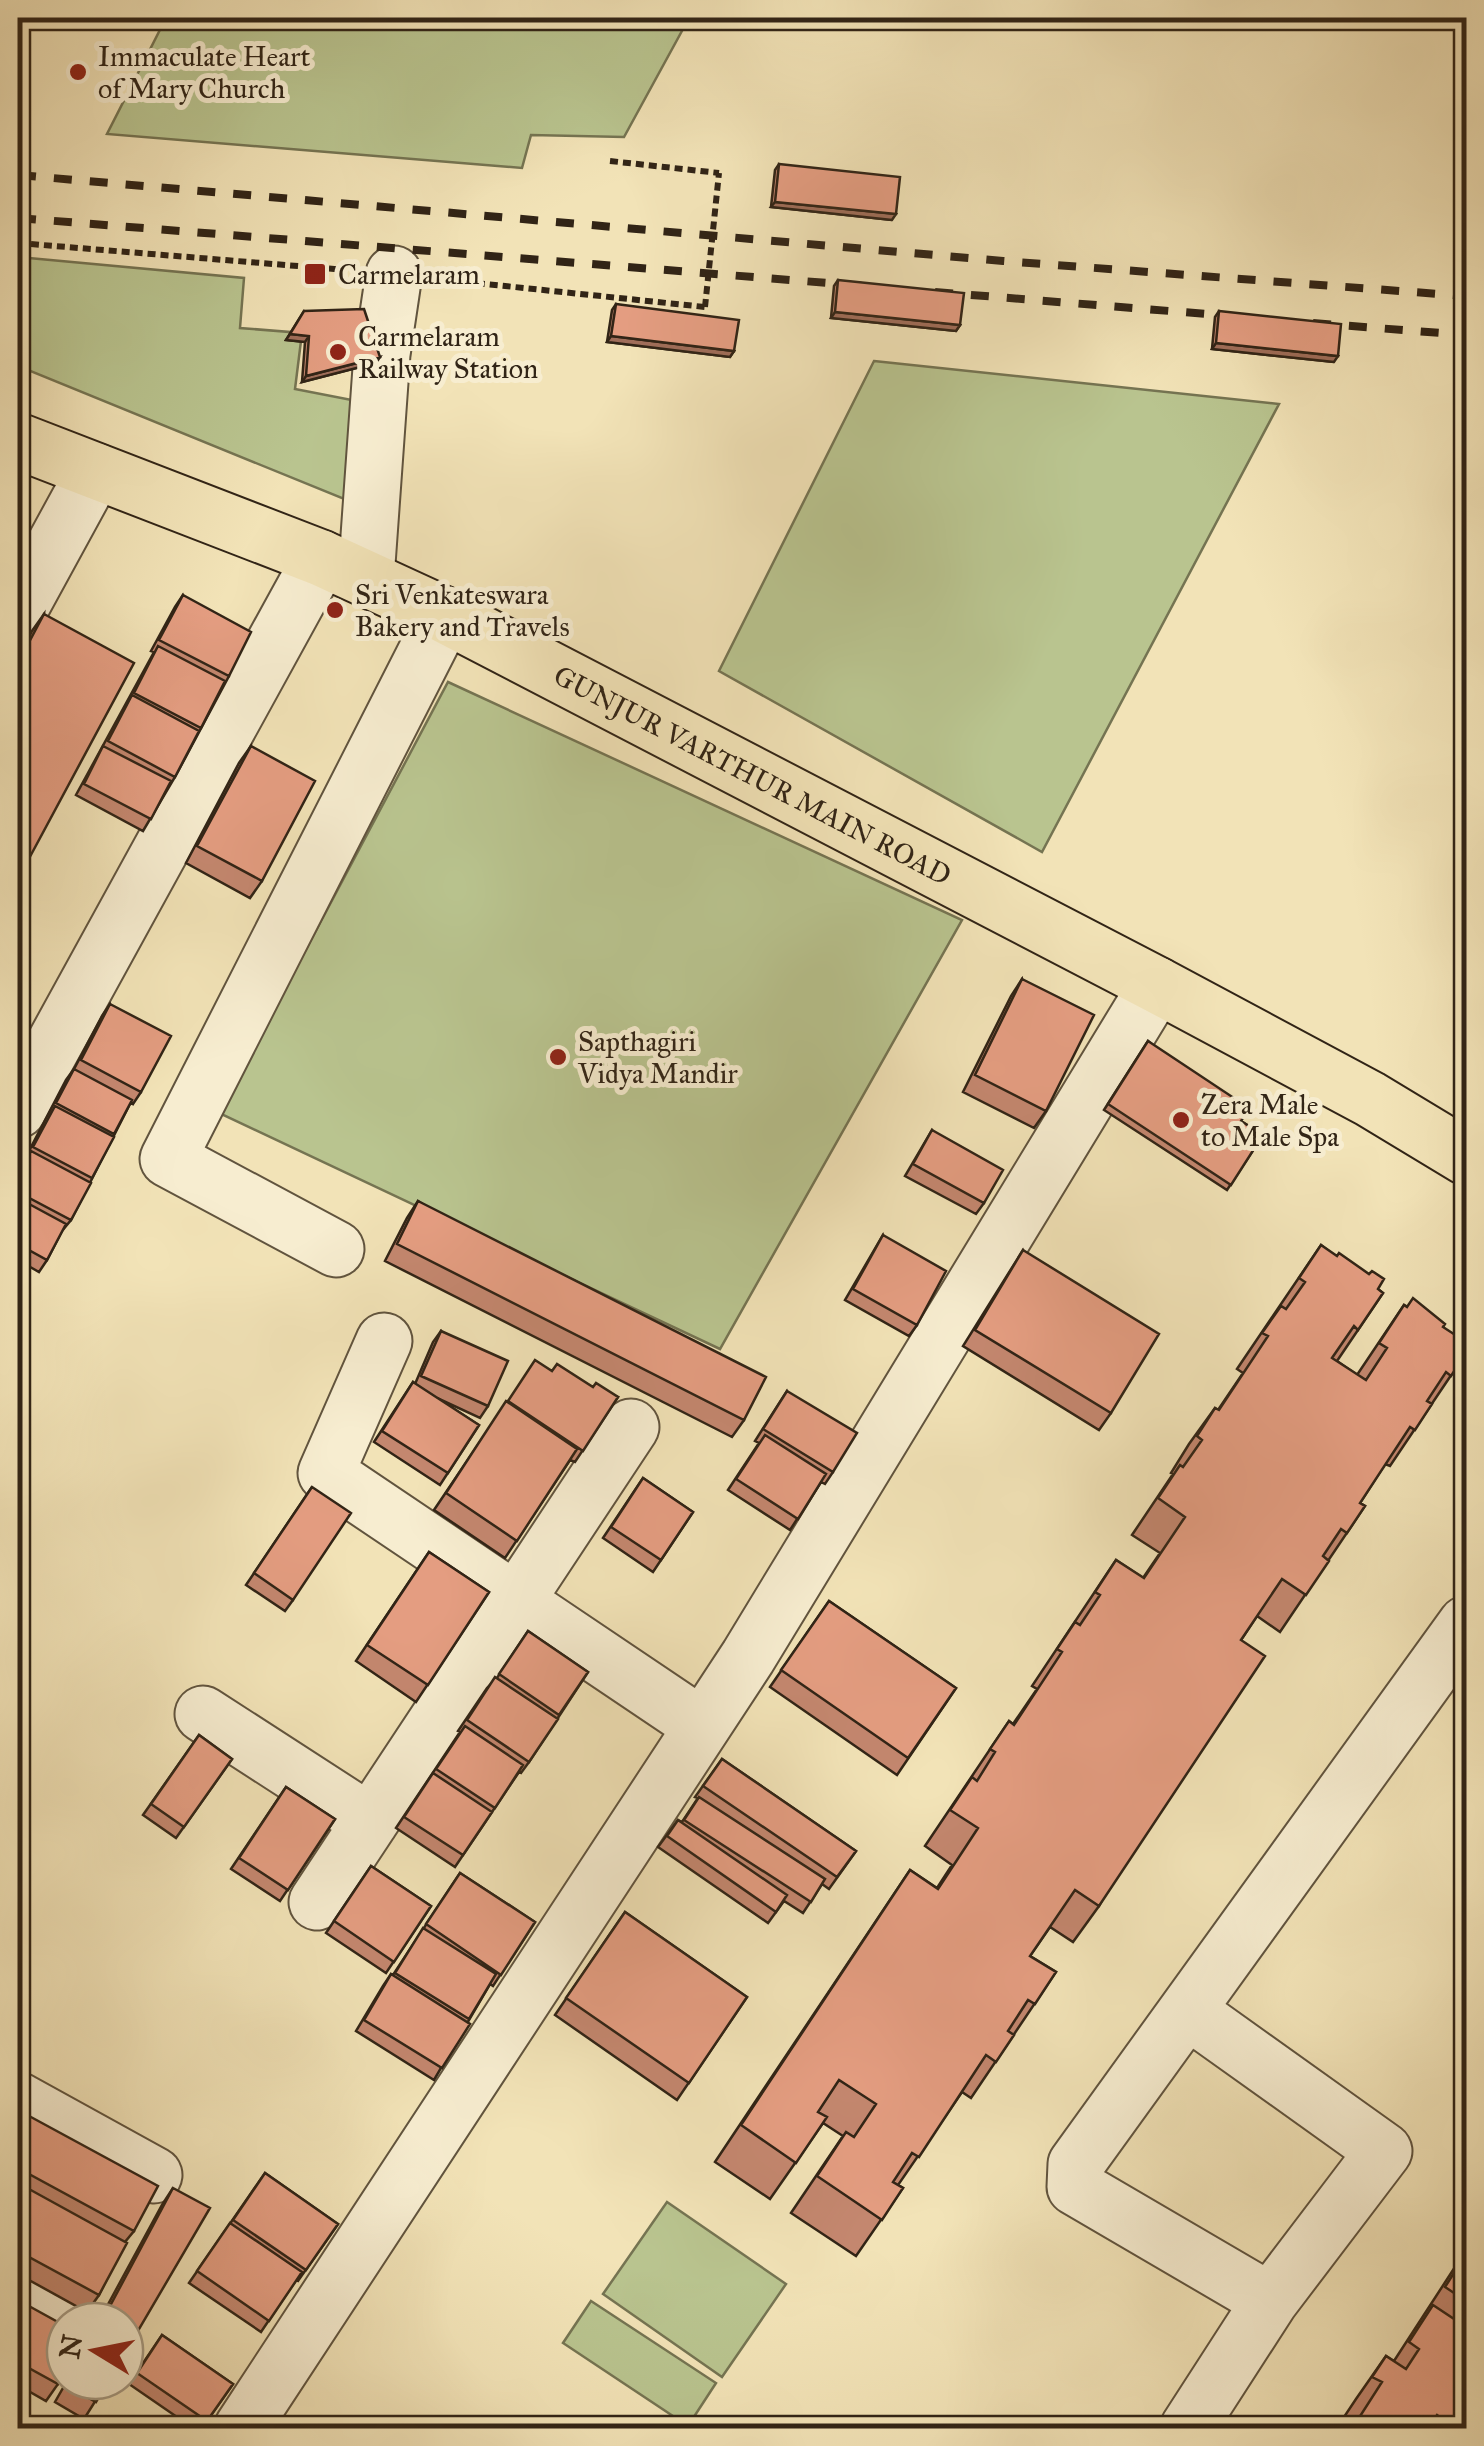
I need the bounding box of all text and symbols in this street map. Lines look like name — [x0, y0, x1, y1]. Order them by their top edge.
place label: Immaculate Heart of Mary Church — [98, 39, 311, 106]
marker: Immaculate Heart of Mary Church — [67, 61, 89, 83]
place label: Carmelaram — [338, 257, 480, 292]
marker: Carmelaram — [302, 261, 328, 287]
place label: Carmelaram Railway Station — [358, 319, 538, 386]
marker: Carmelaram Railway Station — [327, 341, 349, 363]
place label: Sri Venkateswara Bakery and Travels — [355, 577, 570, 644]
marker: Sri Venkateswara Bakery and Travels — [324, 599, 346, 621]
street label: GUNJUR VARTHUR MAIN ROAD — [548, 657, 957, 893]
place label: Sapthagiri Vidya Mandir — [577, 1024, 738, 1091]
marker: Sapthagiri Vidya Mandir — [547, 1046, 569, 1068]
place label: Zera Male to Male Spa — [1201, 1087, 1339, 1154]
marker: Zera Male to Male Spa — [1170, 1109, 1192, 1131]
north arrow — [45, 2301, 145, 2401]
text: N — [52, 2332, 90, 2361]

